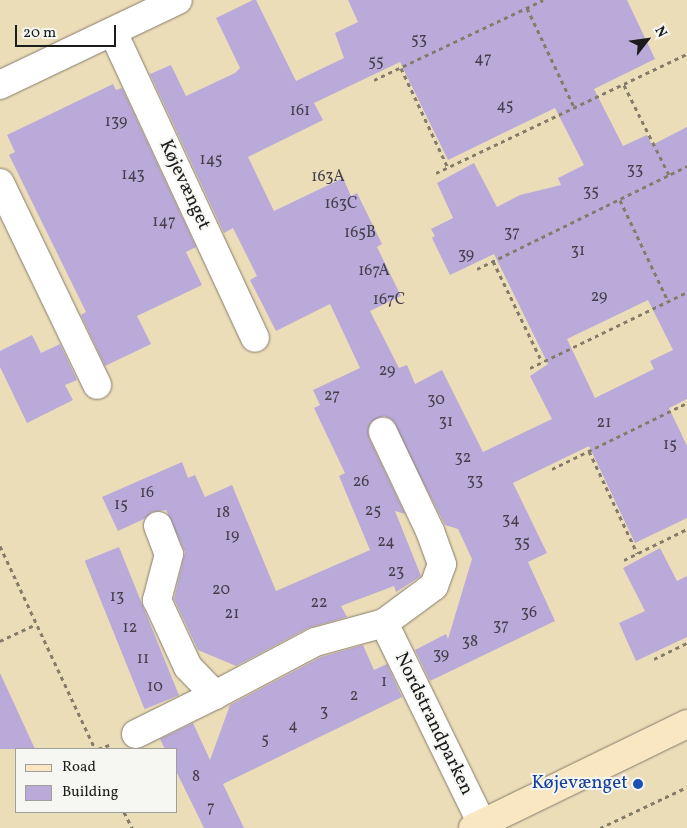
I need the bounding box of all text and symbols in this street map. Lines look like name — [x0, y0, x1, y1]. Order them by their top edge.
scale bar — [18, 15, 119, 47]
north arrow — [622, 15, 672, 65]
text: 20 m — [23, 23, 56, 44]
text: N — [650, 23, 671, 41]
house number: 53 — [411, 30, 427, 50]
house number: 47 — [474, 49, 492, 69]
house number: 55 — [368, 52, 384, 72]
house number: 45 — [497, 96, 513, 116]
house number: 161 — [290, 101, 310, 121]
house number: 139 — [105, 112, 127, 132]
street label: Køjevænget — [153, 136, 215, 234]
house number: 145 — [200, 150, 222, 170]
house number: 33 — [627, 160, 643, 180]
house number: 143 — [121, 165, 145, 185]
house number: 163A — [311, 167, 345, 187]
house number: 35 — [583, 182, 599, 202]
house number: 163C — [325, 194, 357, 214]
house number: 147 — [152, 212, 176, 232]
house number: 165B — [344, 223, 376, 243]
house number: 37 — [504, 223, 520, 243]
house number: 31 — [571, 241, 585, 261]
house number: 39 — [458, 245, 474, 265]
house number: 167A — [358, 261, 390, 281]
house number: 29 — [591, 287, 607, 307]
house number: 167C — [373, 290, 405, 310]
house number: 29 — [379, 361, 395, 381]
house number: 27 — [324, 386, 340, 406]
house number: 30 — [427, 390, 445, 410]
house number: 31 — [439, 412, 453, 432]
house number: 21 — [597, 413, 611, 433]
house number: 15 — [663, 435, 677, 455]
house number: 32 — [455, 448, 471, 468]
house number: 33 — [467, 471, 483, 491]
house number: 26 — [353, 472, 369, 492]
house number: 16 — [140, 483, 154, 503]
house number: 15 — [114, 495, 128, 515]
house number: 25 — [365, 501, 381, 521]
house number: 18 — [216, 503, 230, 523]
house number: 34 — [502, 510, 520, 530]
house number: 19 — [225, 526, 239, 546]
house number: 24 — [377, 532, 395, 552]
house number: 35 — [514, 533, 530, 553]
house number: 23 — [388, 562, 404, 582]
house number: 20 — [212, 580, 230, 600]
house number: 13 — [110, 587, 124, 607]
house number: 22 — [310, 593, 328, 613]
house number: 36 — [521, 603, 537, 623]
house number: 21 — [225, 604, 239, 624]
house number: 37 — [493, 616, 509, 636]
house number: 12 — [123, 618, 137, 638]
house number: 38 — [462, 632, 478, 652]
house number: 39 — [433, 645, 449, 665]
house number: 11 — [137, 649, 149, 669]
street label: Nordstrandparken — [389, 649, 477, 799]
house number: 1 — [381, 672, 387, 692]
house number: 10 — [147, 677, 163, 697]
house number: 2 — [350, 686, 358, 706]
house number: 3 — [320, 702, 328, 722]
house number: 4 — [288, 716, 298, 736]
house number: 5 — [261, 730, 269, 750]
legend — [15, 748, 178, 813]
text: Road — [62, 757, 96, 778]
house number: 8 — [192, 767, 200, 787]
place label: Køjevænget — [531, 773, 628, 795]
marker: Køjevænget — [632, 778, 644, 790]
text: Building — [62, 782, 118, 803]
house number: 7 — [207, 798, 215, 818]

